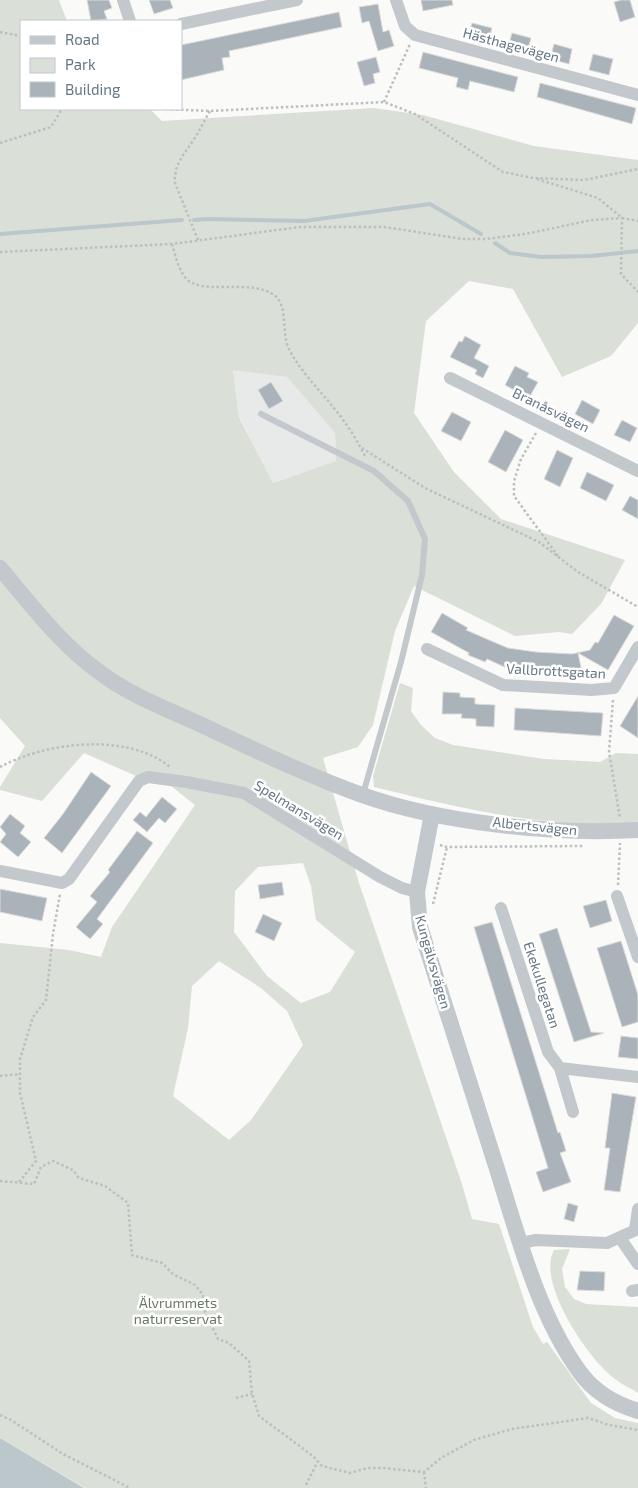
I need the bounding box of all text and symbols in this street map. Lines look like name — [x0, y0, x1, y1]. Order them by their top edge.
legend — [20, 20, 182, 110]
street label: Hästhagevägen — [461, 23, 561, 66]
text: Road — [65, 30, 100, 48]
text: Park — [65, 55, 96, 73]
text: Building — [65, 80, 121, 98]
street label: Branåsvägen — [510, 384, 592, 435]
street label: Vallbrottsgatan — [506, 659, 606, 682]
street label: Spelmansvägen — [251, 776, 347, 843]
street label: Albertsvägen — [492, 813, 578, 838]
street label: Kungälvsvägen — [412, 913, 455, 1011]
street label: Ekekullegatan — [521, 940, 564, 1030]
park label: Älvrummets naturreservat — [134, 1294, 222, 1327]

